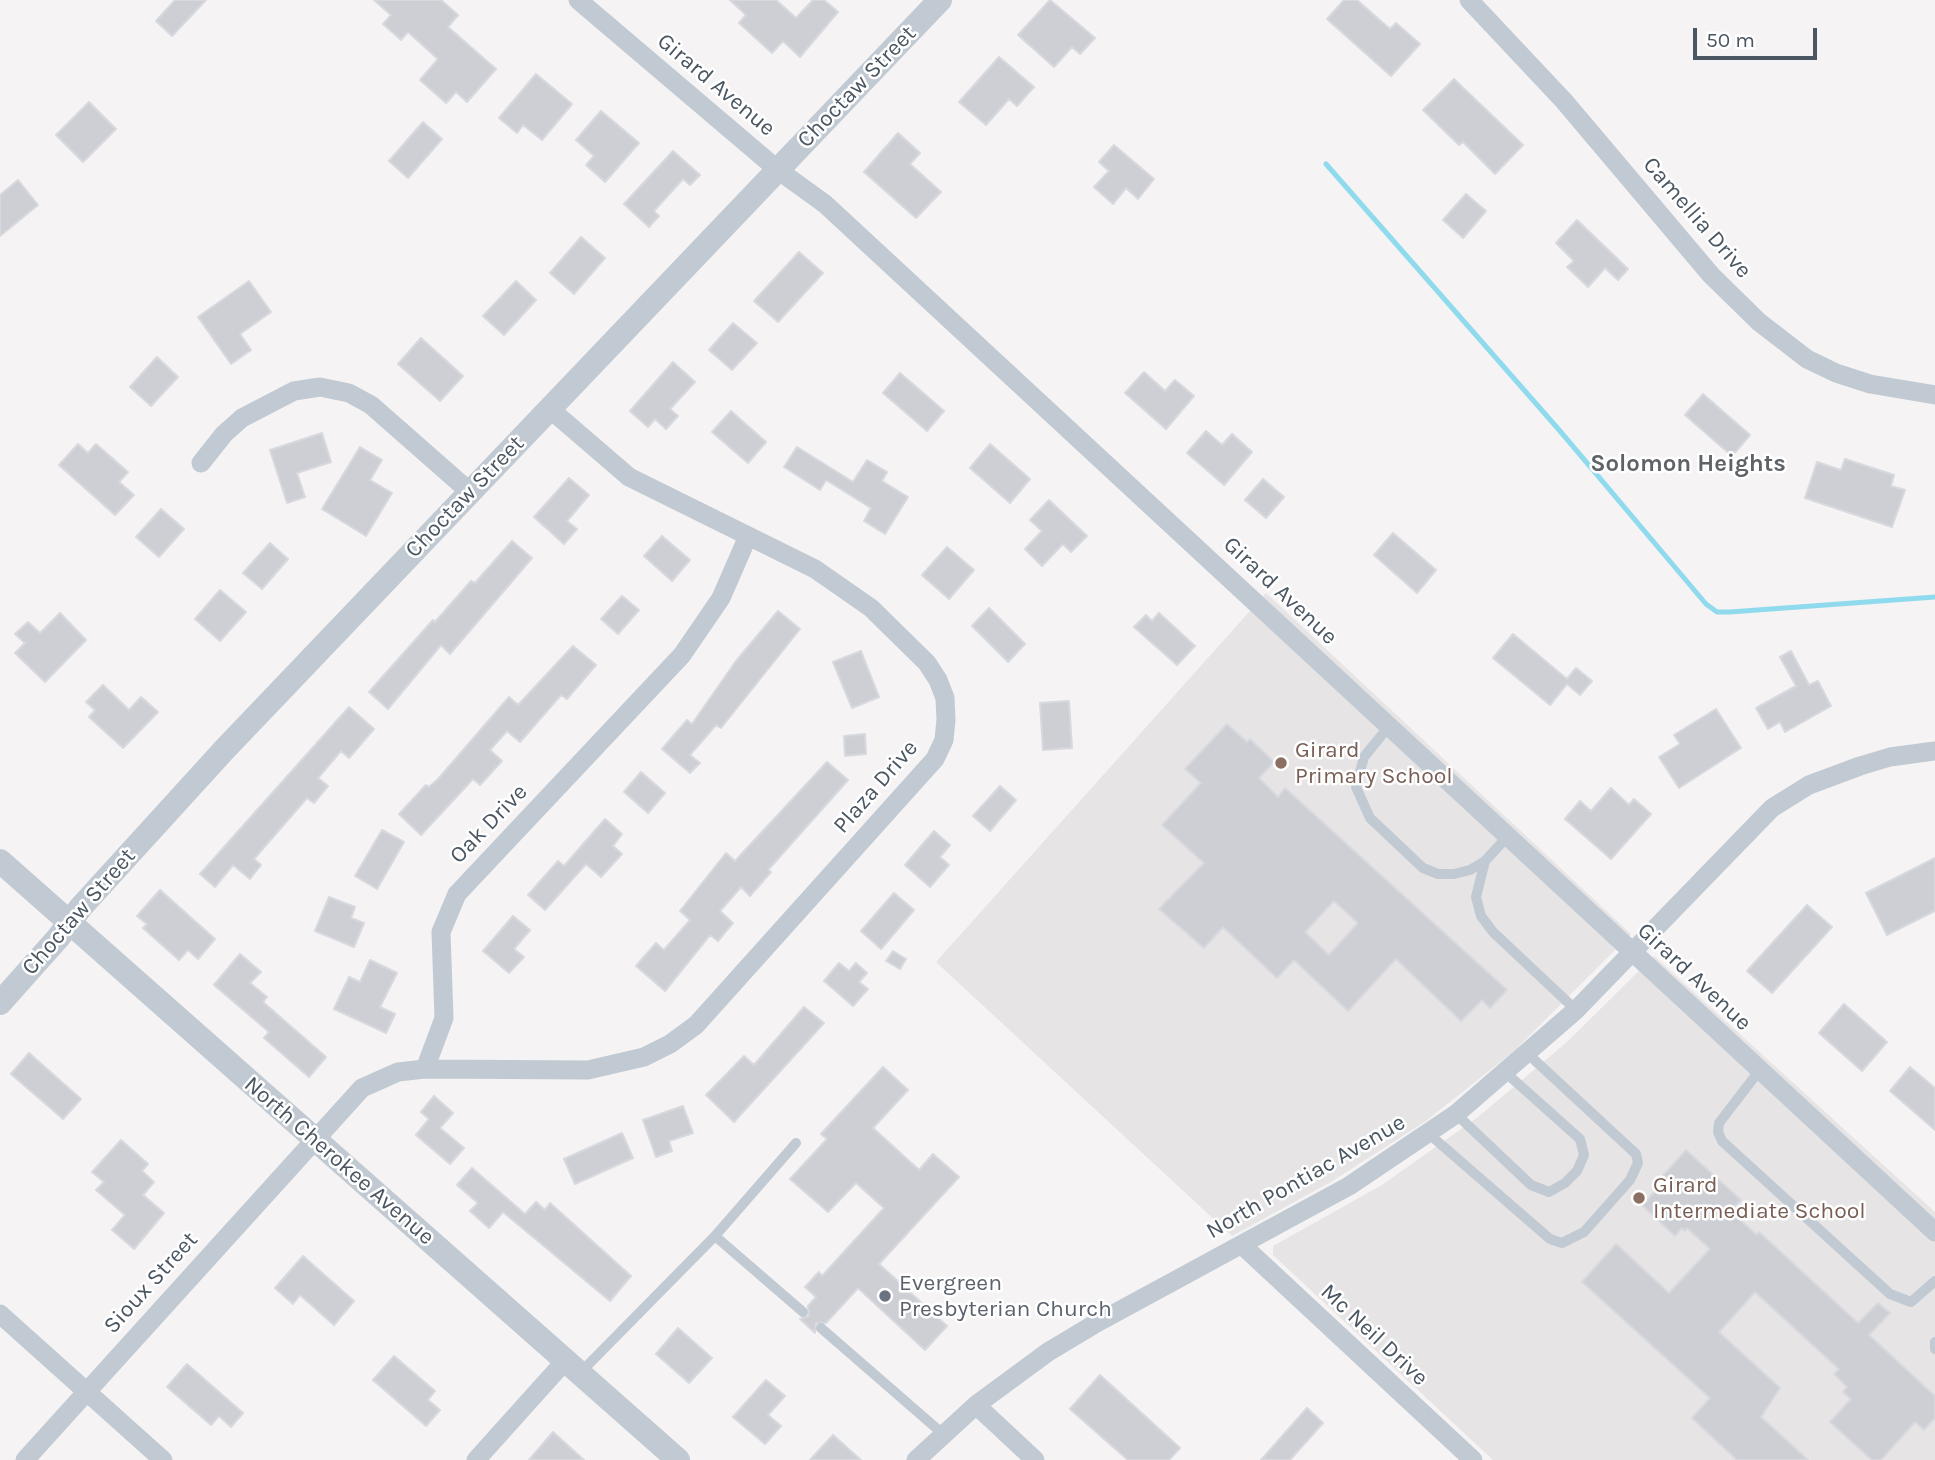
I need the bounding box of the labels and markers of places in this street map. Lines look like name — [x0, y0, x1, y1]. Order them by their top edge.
place label: Girard Primary School — [1295, 736, 1453, 790]
marker: Girard Primary School — [1273, 755, 1289, 771]
place label: Girard Intermediate School — [1653, 1171, 1866, 1225]
marker: Girard Intermediate School — [1631, 1190, 1647, 1206]
place label: Evergreen Presbyterian Church — [899, 1269, 1112, 1323]
marker: Evergreen Presbyterian Church — [877, 1288, 893, 1304]

